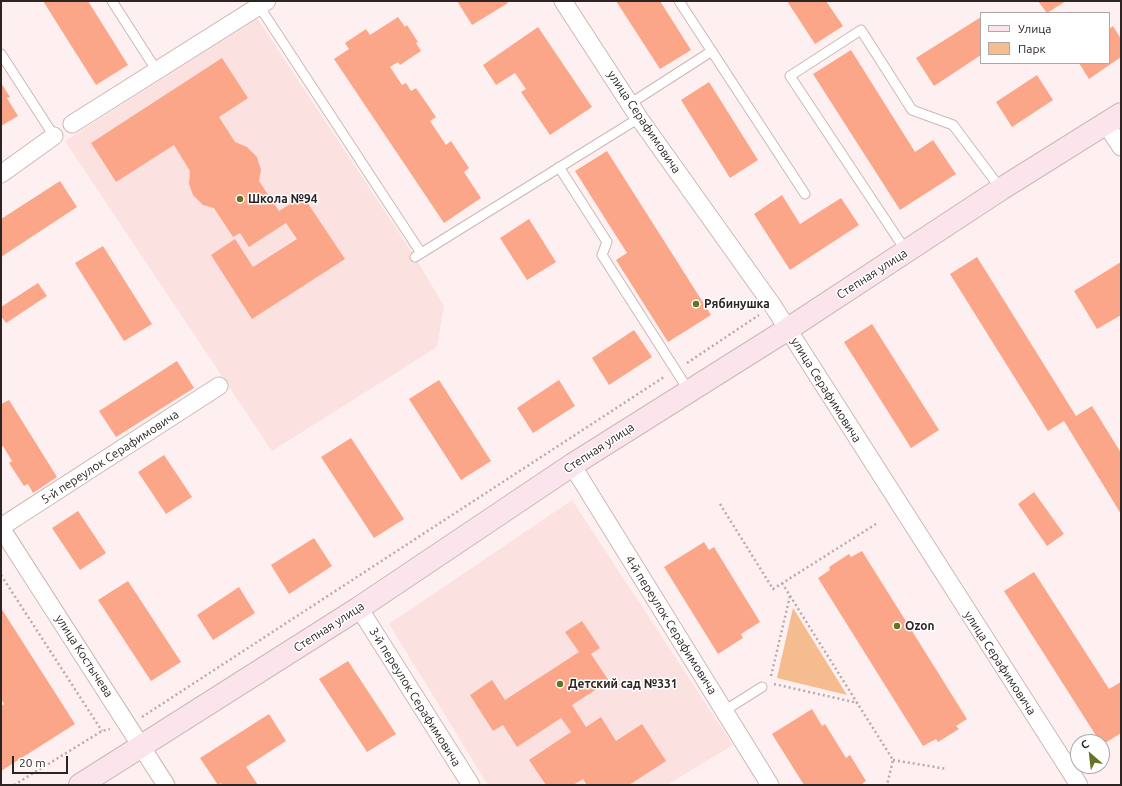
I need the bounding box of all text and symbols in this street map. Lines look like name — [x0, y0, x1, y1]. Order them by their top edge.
legend — [980, 12, 1110, 64]
text: Улица — [1018, 22, 1051, 35]
text: Парк — [1018, 42, 1046, 55]
street label: улица Серафимовича — [604, 68, 684, 176]
place label: Школа №94 — [248, 192, 317, 206]
marker: Школа №94 — [235, 194, 245, 204]
street label: Степная улица — [834, 246, 910, 302]
place label: Рябинушка — [704, 297, 770, 311]
marker: Рябинушка — [691, 299, 701, 309]
street label: улица Серафимовича — [788, 335, 864, 445]
street label: 5-й переулок Серафимовича — [39, 407, 181, 507]
street label: Степная улица — [561, 420, 637, 476]
street label: 4-й переулок Серафимовича — [622, 553, 720, 697]
street label: Степная улица — [291, 599, 367, 655]
street label: улица Серафимовича — [961, 608, 1039, 718]
street label: улица Костычева — [52, 612, 116, 700]
place label: Ozon — [905, 619, 934, 633]
marker: Ozon — [892, 621, 902, 631]
street label: 3-й переулок Серафимовича — [366, 625, 464, 769]
place label: Детский сад №331 — [568, 677, 678, 691]
marker: Детский сад №331 — [555, 679, 565, 689]
north arrow — [1070, 734, 1110, 774]
text: С — [1079, 737, 1091, 751]
scale bar — [14, 748, 70, 774]
text: 20 m — [19, 756, 46, 769]

